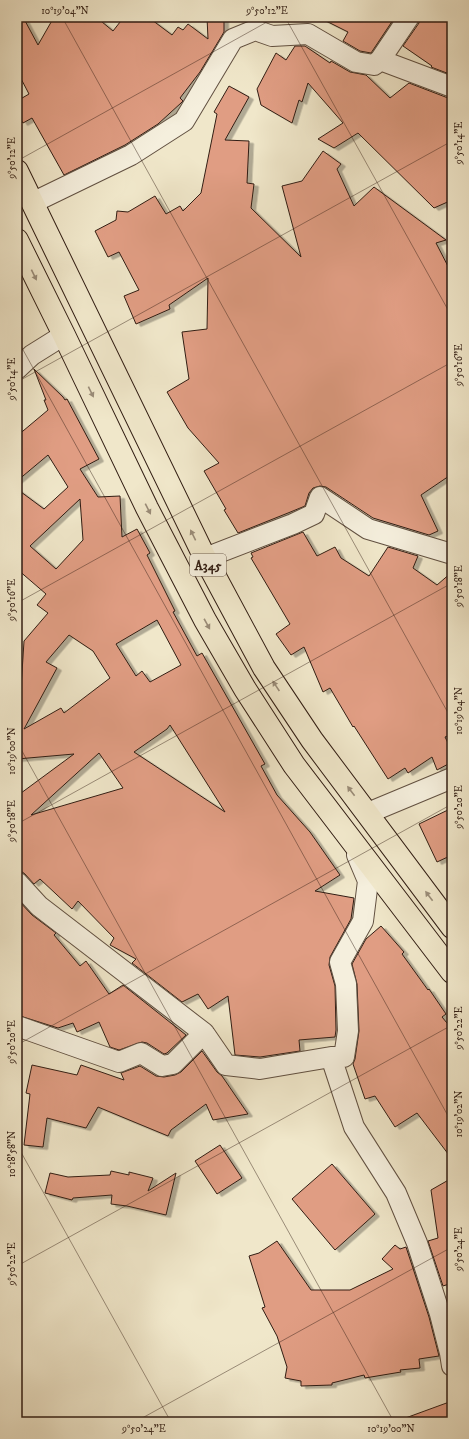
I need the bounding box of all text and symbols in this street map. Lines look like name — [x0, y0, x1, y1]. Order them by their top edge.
text: 10°19'04"N — [41, 5, 89, 17]
text: 9°50'12"E — [245, 5, 288, 17]
text: 9°50'14"E — [453, 122, 465, 165]
text: 9°50'12"E — [6, 137, 18, 180]
one-way arrow — [31, 269, 37, 281]
text: 9°50'16"E — [453, 344, 465, 387]
text: 9°50'14"E — [6, 358, 18, 401]
one-way arrow — [88, 386, 94, 397]
one-way arrow — [144, 503, 151, 515]
one-way arrow — [190, 529, 196, 540]
road number: A345 — [190, 554, 226, 576]
text: 9°50'18"E — [453, 565, 465, 608]
text: 9°50'16"E — [6, 579, 18, 622]
one-way arrow — [204, 618, 211, 630]
one-way arrow — [272, 680, 279, 691]
text: 10°19'04"N — [453, 687, 465, 735]
text: 10°19'00"N — [6, 727, 18, 775]
text: 9°50'20"E — [453, 785, 465, 830]
one-way arrow — [347, 786, 355, 797]
text: 9°50'18"E — [6, 800, 18, 843]
one-way arrow — [425, 890, 433, 901]
text: 9°50'22"E — [453, 1007, 465, 1050]
text: 9°50'20"E — [6, 1020, 18, 1065]
text: 10°19'02"N — [453, 1091, 465, 1137]
text: 10°18'58"N — [6, 1131, 18, 1177]
text: 9°50'24"E — [453, 1227, 465, 1272]
text: 9°50'22"E — [6, 1243, 18, 1286]
text: 9°50'24"E — [121, 1423, 166, 1435]
text: 10°19'00"N — [367, 1423, 415, 1435]

